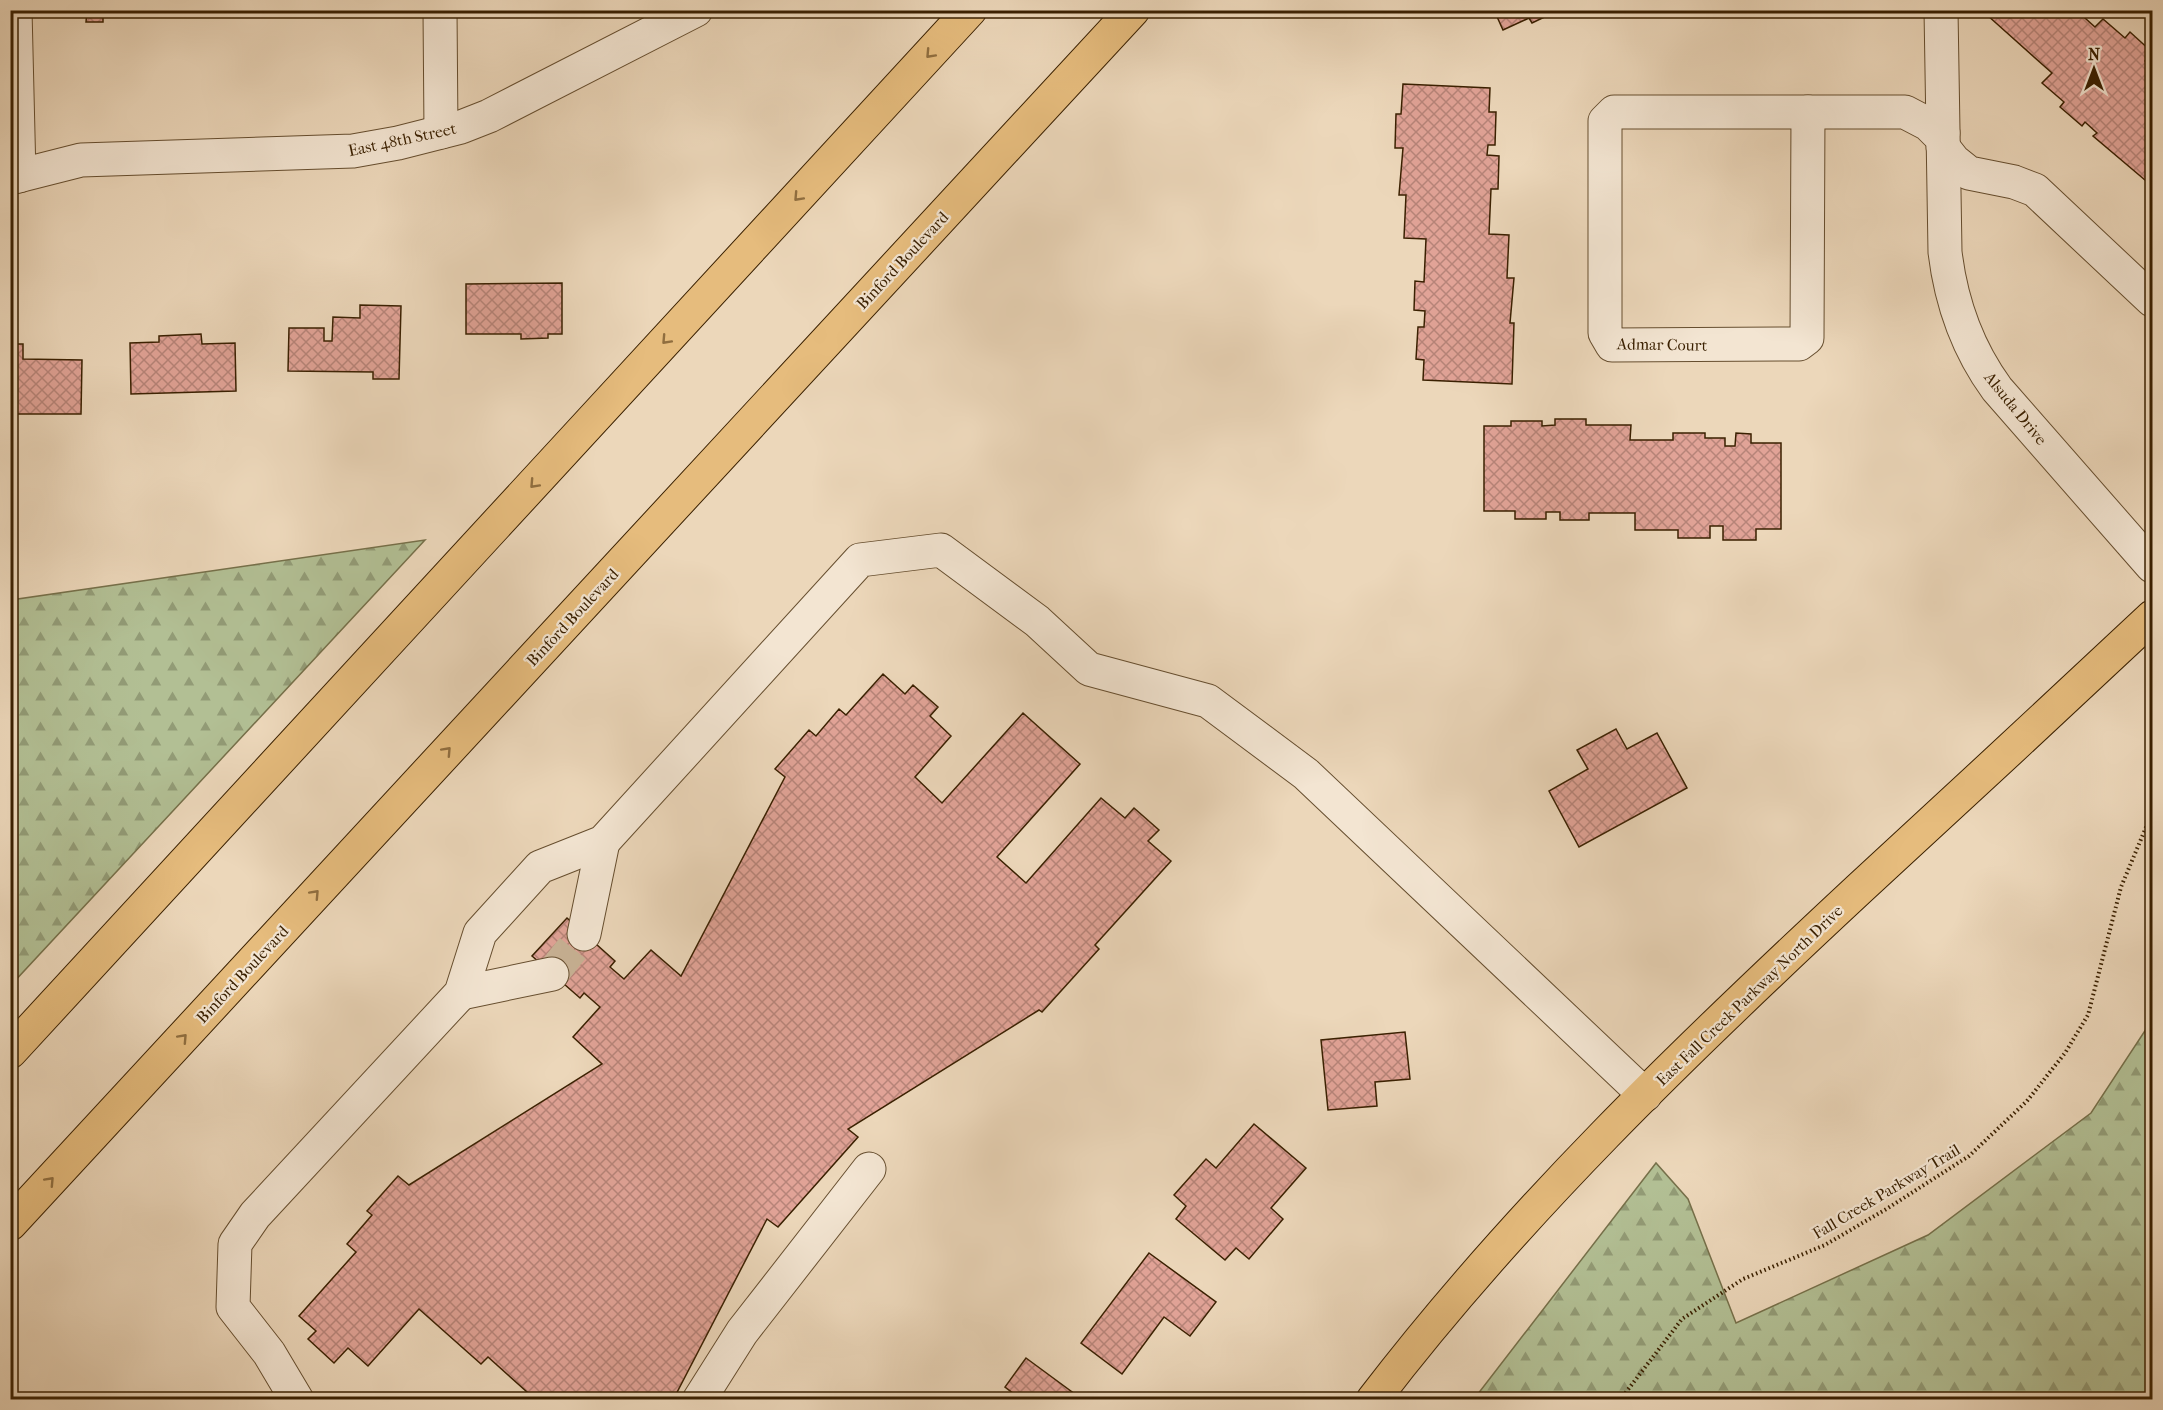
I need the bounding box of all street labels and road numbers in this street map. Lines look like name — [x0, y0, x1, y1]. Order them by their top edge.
street label: East 48th Street — [346, 119, 458, 160]
street label: Binford Boulevard — [852, 207, 953, 313]
street label: Admar Court — [1616, 334, 1708, 355]
street label: Alsuda Drive — [1980, 367, 2051, 449]
street label: Binford Boulevard — [522, 564, 623, 670]
street label: East Fall Creek Parkway North Drive — [1652, 901, 1847, 1090]
street label: Binford Boulevard — [192, 921, 293, 1027]
street label: Fall Creek Parkway Trail — [1809, 1140, 1964, 1243]

